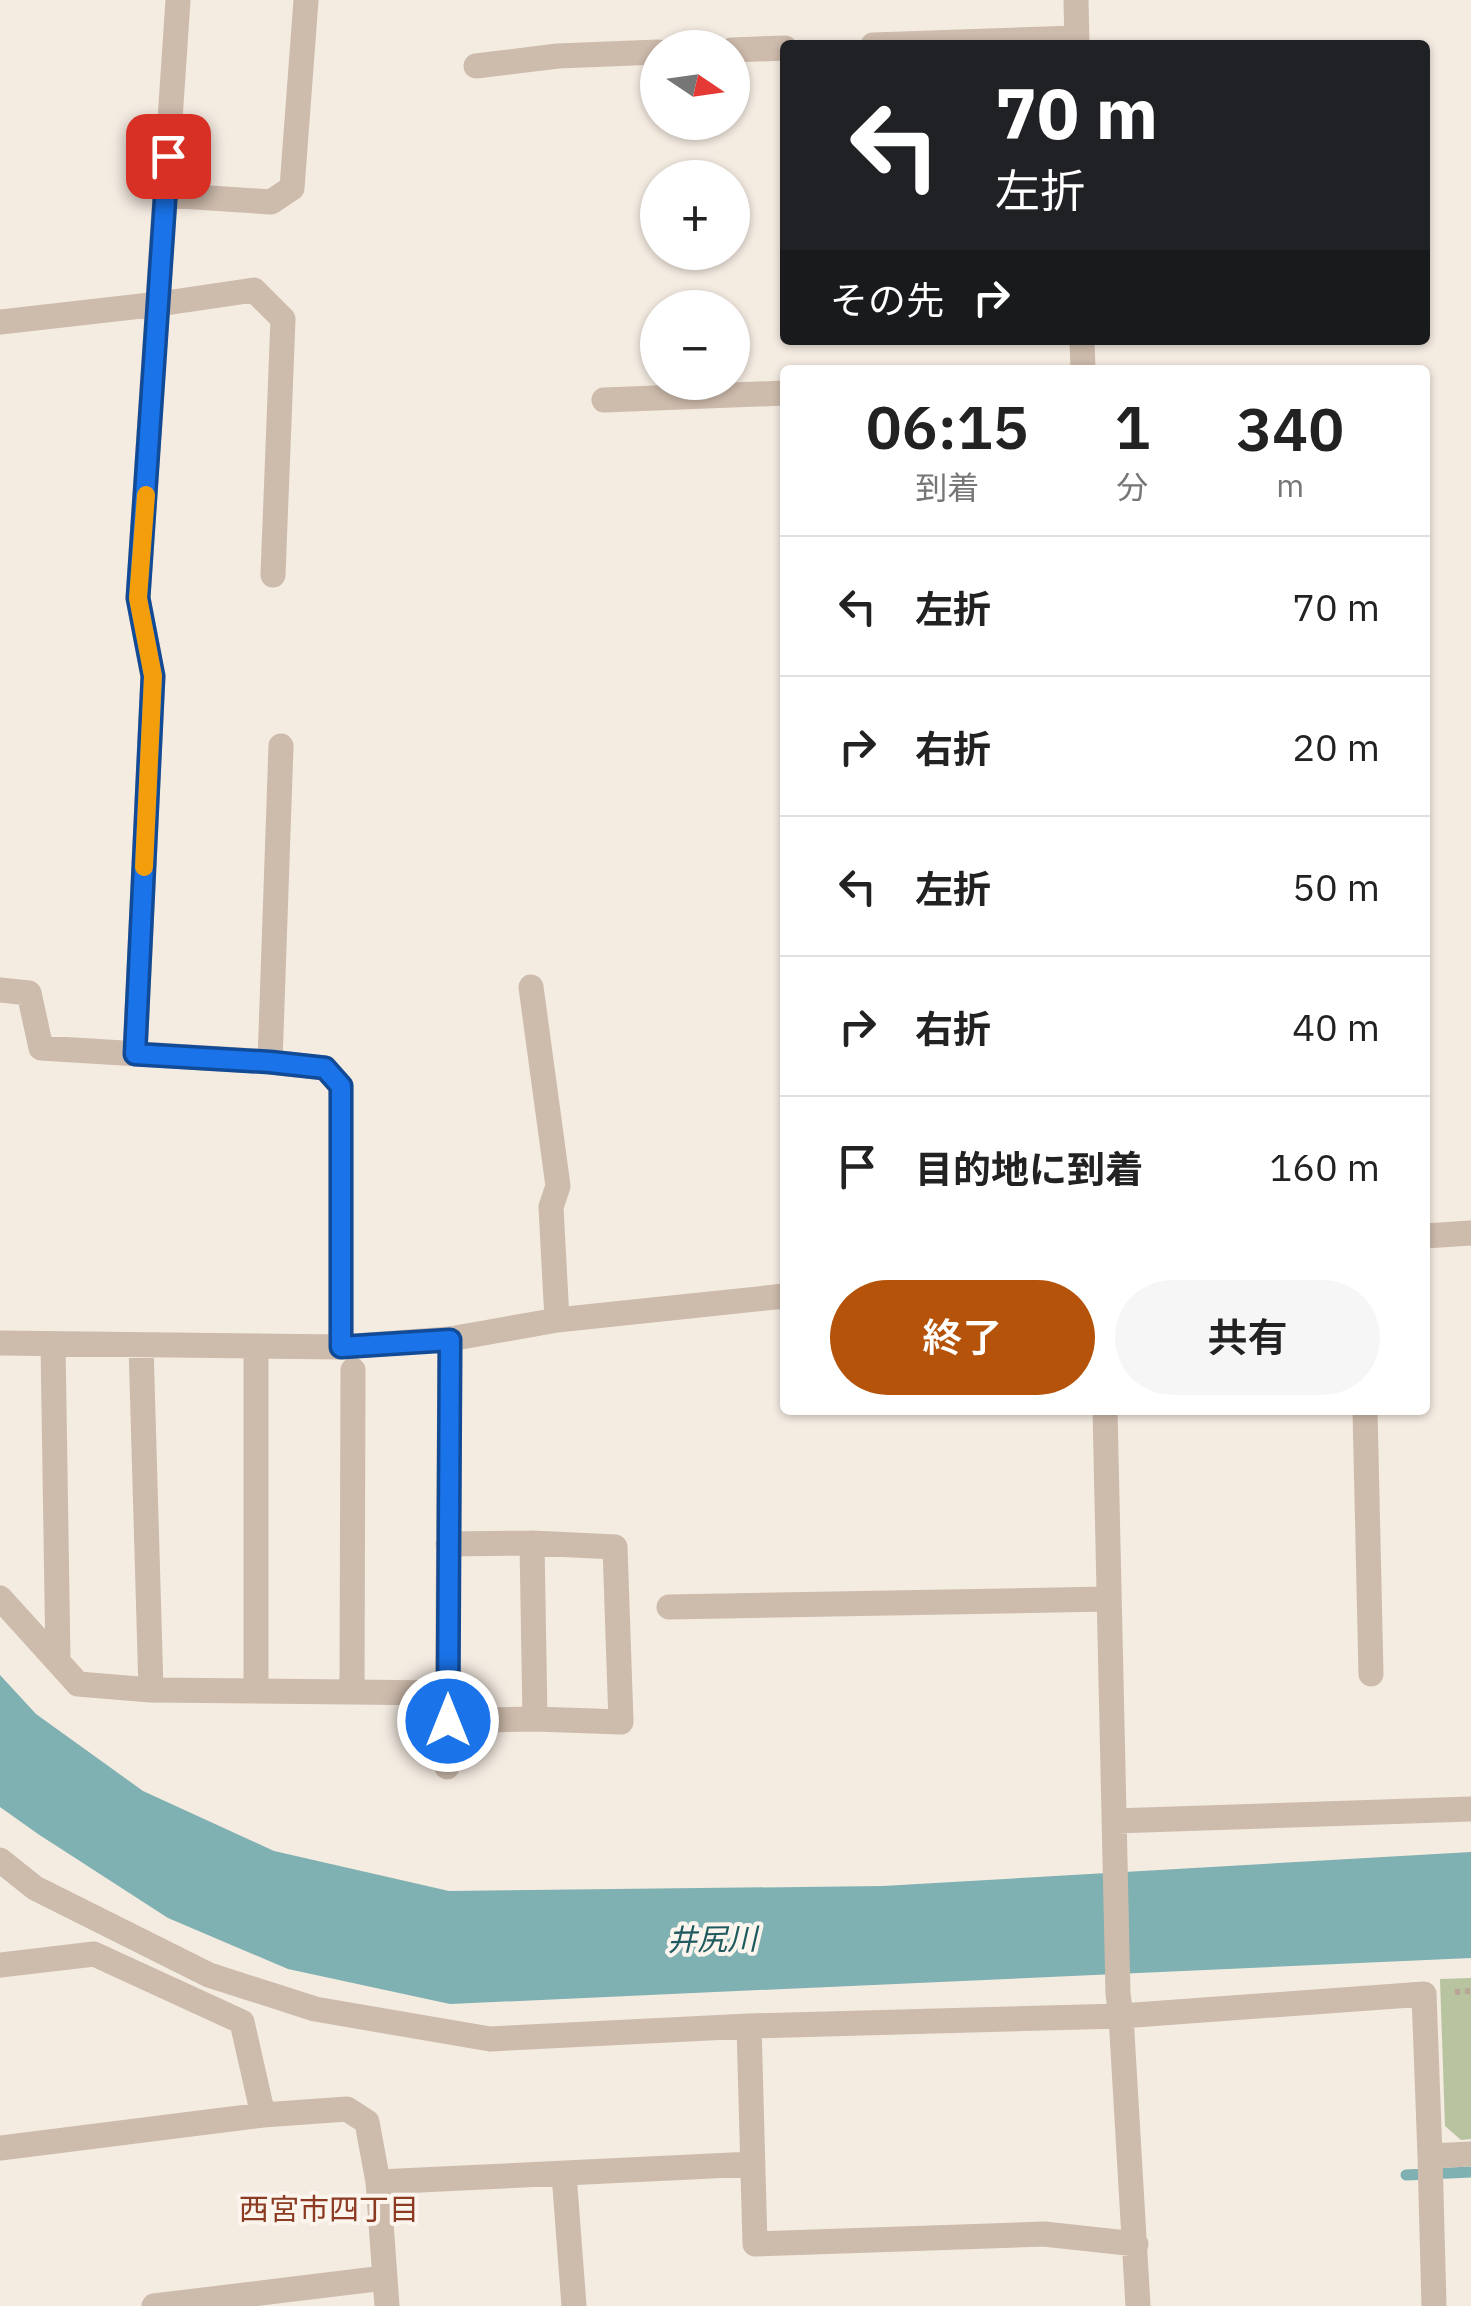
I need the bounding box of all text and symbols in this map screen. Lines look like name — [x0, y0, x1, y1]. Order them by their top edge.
north arrow — [640, 30, 750, 140]
map controls — [640, 30, 750, 400]
text: 70 m — [995, 67, 1158, 158]
icon: left — [830, 80, 960, 210]
pin — [126, 114, 211, 199]
icon: arrive — [141, 129, 196, 184]
button: + — [640, 160, 750, 270]
text: 左折 — [995, 161, 1085, 219]
icon: right — [964, 270, 1019, 325]
text: その先 — [830, 275, 944, 324]
button: − — [640, 290, 750, 400]
text: 06:15 — [866, 387, 1029, 466]
text: 1 — [1115, 387, 1151, 466]
text: 340 — [1236, 389, 1344, 468]
text: m — [1276, 464, 1304, 506]
text: 到着 — [915, 466, 979, 508]
text: 分 — [1117, 466, 1149, 508]
icon: left — [830, 579, 885, 634]
text: 70 m — [1292, 582, 1380, 631]
text: 左折 — [915, 584, 991, 633]
icon: right — [830, 719, 885, 774]
text: 20 m — [1292, 722, 1380, 771]
text: 右折 — [915, 724, 991, 773]
icon: left — [830, 859, 885, 914]
text: 50 m — [1292, 862, 1380, 911]
text: 左折 — [915, 864, 991, 913]
icon: right — [830, 999, 885, 1054]
text: 40 m — [1292, 1002, 1380, 1051]
text: 右折 — [915, 1004, 991, 1053]
icon: arrive — [830, 1139, 885, 1194]
text: 160 m — [1269, 1142, 1380, 1191]
text: 目的地に到着 — [915, 1144, 1143, 1193]
button: 終了 — [830, 1280, 1095, 1395]
button: 共有 — [1115, 1280, 1380, 1395]
position arrow — [396, 1669, 500, 1773]
water label: 井尻川 — [667, 1918, 760, 1959]
district label: 西宮市四丁目 — [239, 2189, 419, 2228]

